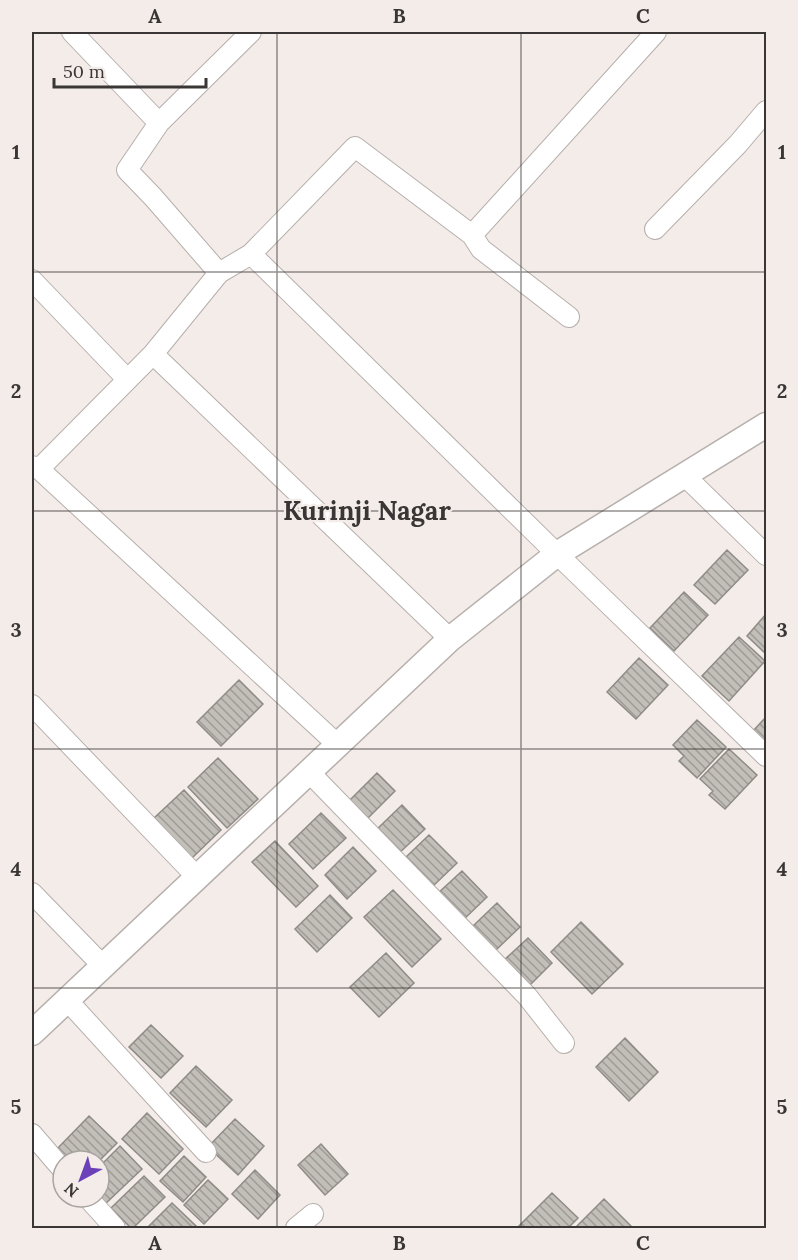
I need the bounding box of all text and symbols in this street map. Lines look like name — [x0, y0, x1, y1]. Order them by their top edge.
text: A — [148, 3, 162, 28]
text: B — [392, 3, 406, 28]
text: C — [636, 3, 650, 28]
scale bar — [54, 51, 206, 89]
text: 50 m — [63, 60, 105, 83]
text: 1 — [12, 139, 20, 164]
text: 1 — [778, 139, 786, 164]
text: 2 — [11, 378, 21, 403]
text: 2 — [777, 378, 787, 403]
district label: Kurinji Nagar — [283, 494, 451, 527]
text: 3 — [10, 617, 22, 642]
text: 3 — [776, 617, 788, 642]
text: 4 — [11, 856, 22, 881]
text: 4 — [777, 856, 788, 881]
text: 5 — [11, 1094, 22, 1119]
text: 5 — [777, 1094, 788, 1119]
north arrow — [51, 1149, 111, 1209]
text: N — [60, 1179, 82, 1202]
text: A — [148, 1230, 162, 1255]
text: B — [392, 1230, 406, 1255]
text: C — [636, 1230, 650, 1255]

